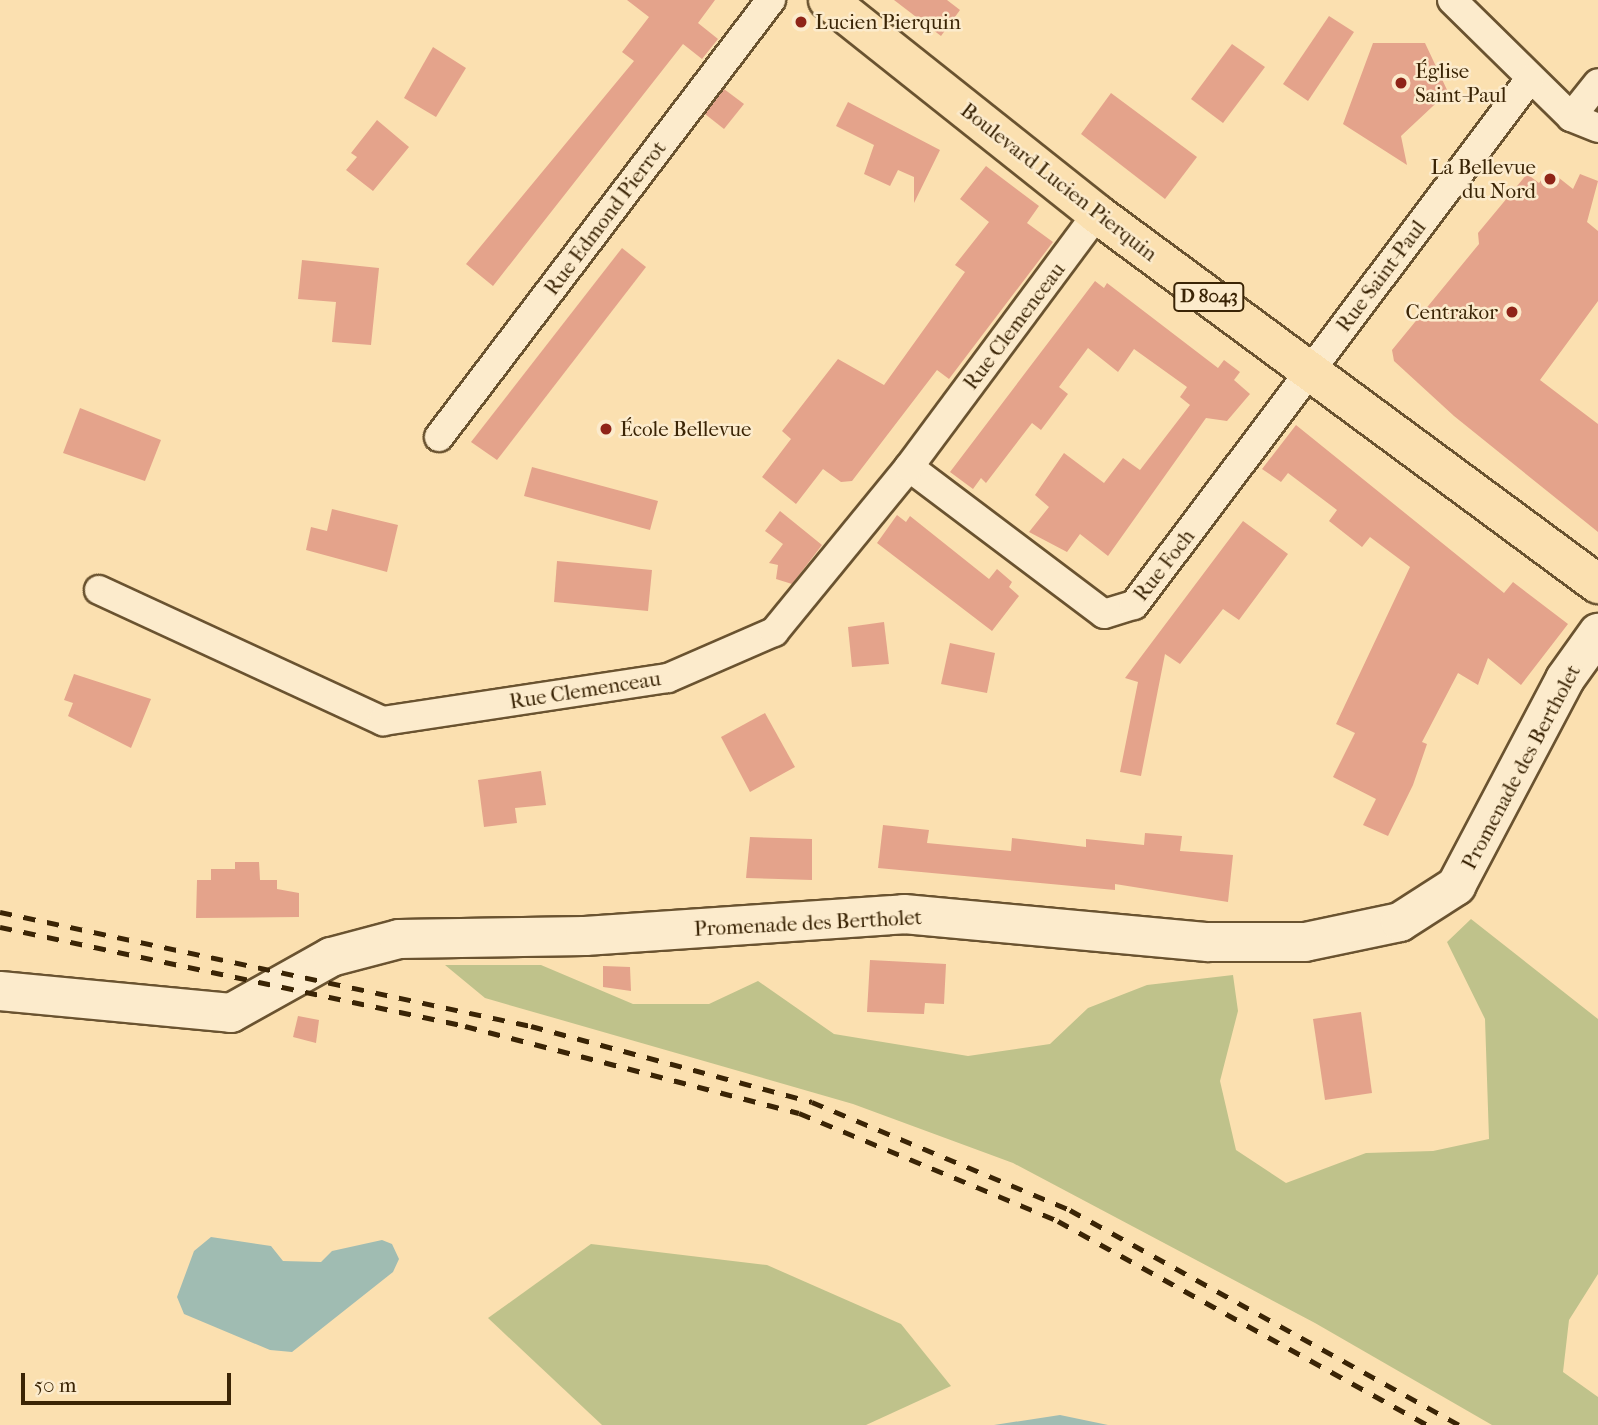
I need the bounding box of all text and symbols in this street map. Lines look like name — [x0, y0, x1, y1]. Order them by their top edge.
place label: Lucien Pierquin — [815, 9, 961, 35]
marker: Lucien Pierquin — [793, 14, 809, 30]
place label: Église Saint-Paul — [1415, 58, 1507, 108]
marker: Église Saint-Paul — [1393, 75, 1409, 91]
street label: Boulevard Lucien Pierquin — [956, 97, 1162, 267]
street label: Rue Edmond Pierrot — [539, 136, 671, 300]
place label: La Bellevue du Nord — [1431, 154, 1536, 204]
marker: La Bellevue du Nord — [1542, 171, 1558, 187]
street label: Rue Saint-Paul — [1331, 215, 1431, 337]
street label: Rue Clemenceau — [958, 257, 1070, 395]
road number: D 8043 — [1172, 282, 1246, 312]
place label: Centrakor — [1405, 299, 1498, 325]
marker: Centrakor — [1504, 304, 1520, 320]
place label: École Bellevue — [620, 416, 751, 442]
marker: École Bellevue — [598, 421, 614, 437]
street label: Rue Foch — [1128, 524, 1200, 606]
street label: Promenade des Bertholet — [1456, 660, 1586, 874]
street label: Rue Clemenceau — [508, 666, 662, 714]
street label: Promenade des Bertholet — [693, 904, 923, 942]
scale bar — [24, 1358, 234, 1402]
text: 50 m — [34, 1373, 77, 1397]

